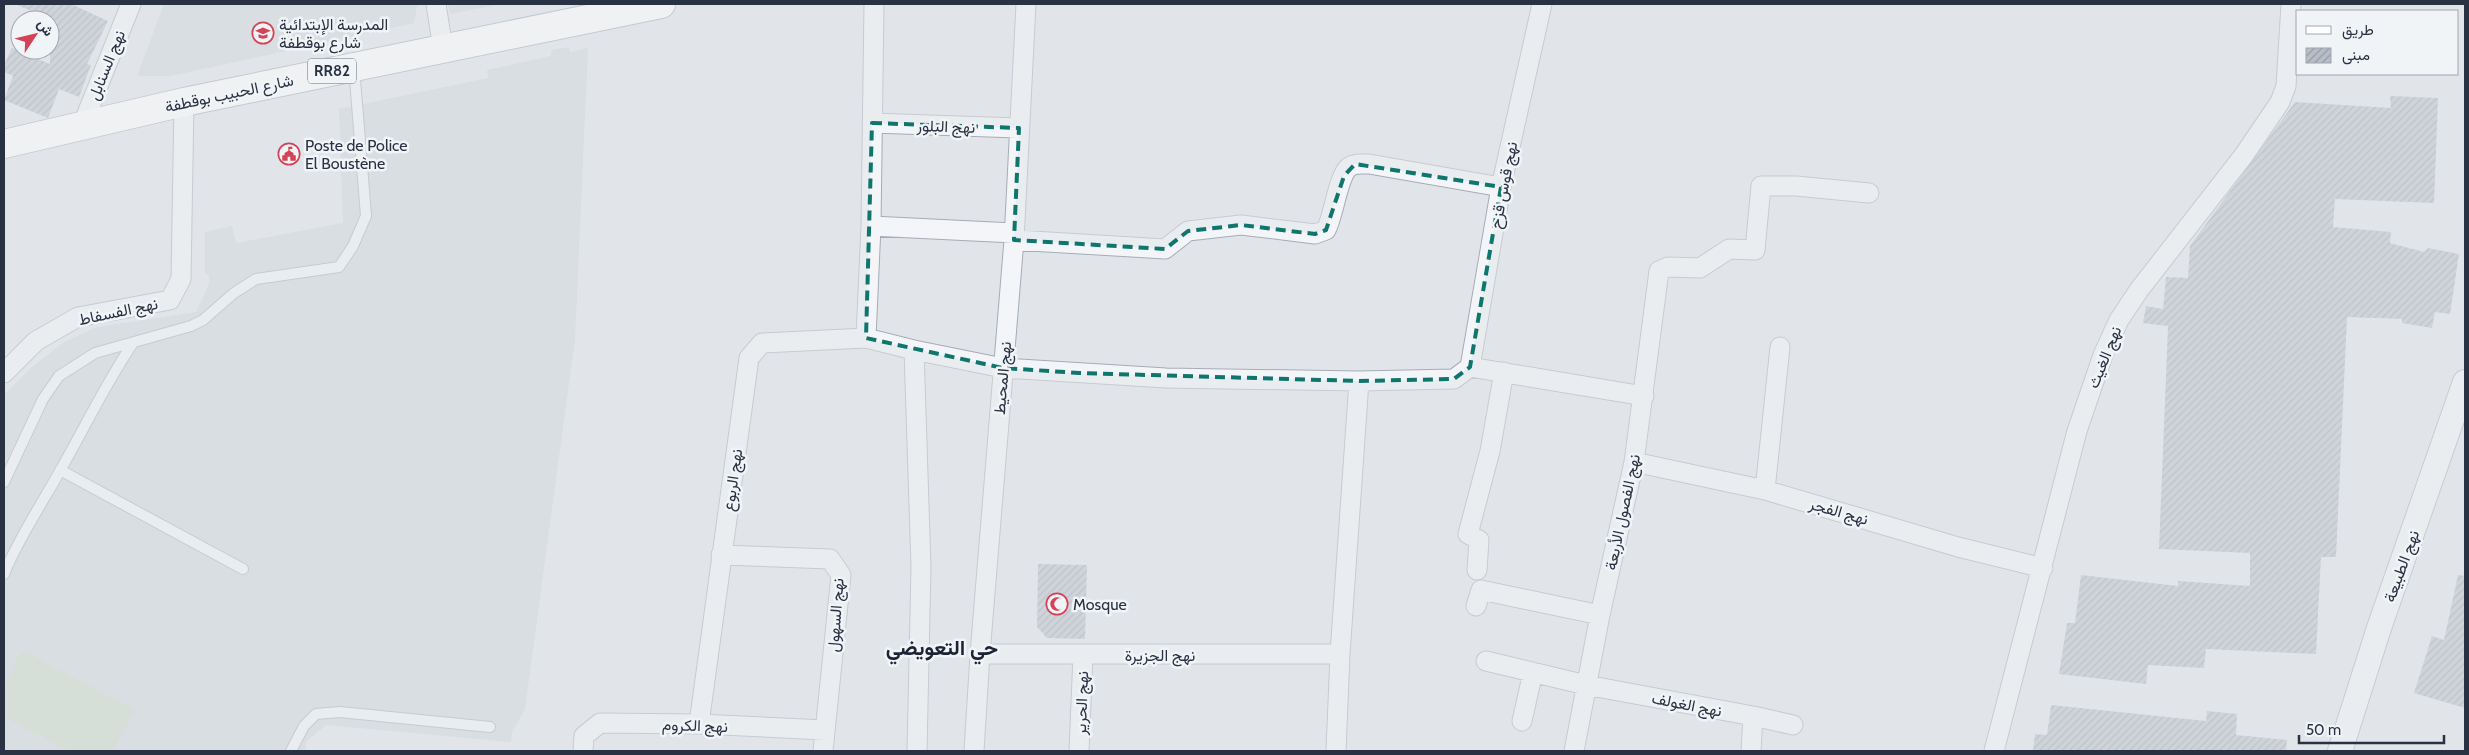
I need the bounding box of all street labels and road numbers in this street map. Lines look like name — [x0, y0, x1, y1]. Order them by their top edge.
street label: نهج السنابل — [84, 27, 131, 104]
road number: RR82 — [308, 58, 356, 84]
street label: شارع الحبيب بوقطفة — [163, 71, 296, 118]
street label: نهج البلور — [915, 116, 976, 139]
street label: نهج قوس قزح — [1486, 140, 1523, 231]
street label: نهج الفسفاط — [77, 294, 160, 331]
street label: نهج الغيث — [2083, 323, 2127, 392]
street label: نهج المحيط — [990, 341, 1017, 416]
street label: نهج الربوع — [719, 448, 748, 513]
street label: نهج الفصول الأربعة — [1601, 452, 1646, 572]
street label: نهج الفجر — [1806, 494, 1871, 531]
street label: نهج الطبيعة — [2380, 528, 2425, 605]
street label: نهج السهول — [823, 577, 850, 653]
street label: نهج الجزيرة — [1125, 646, 1195, 667]
street label: نهج الحرير — [1071, 671, 1094, 737]
street label: نهج الغولف — [1650, 688, 1724, 723]
street label: نهج الكروم — [661, 715, 728, 738]

